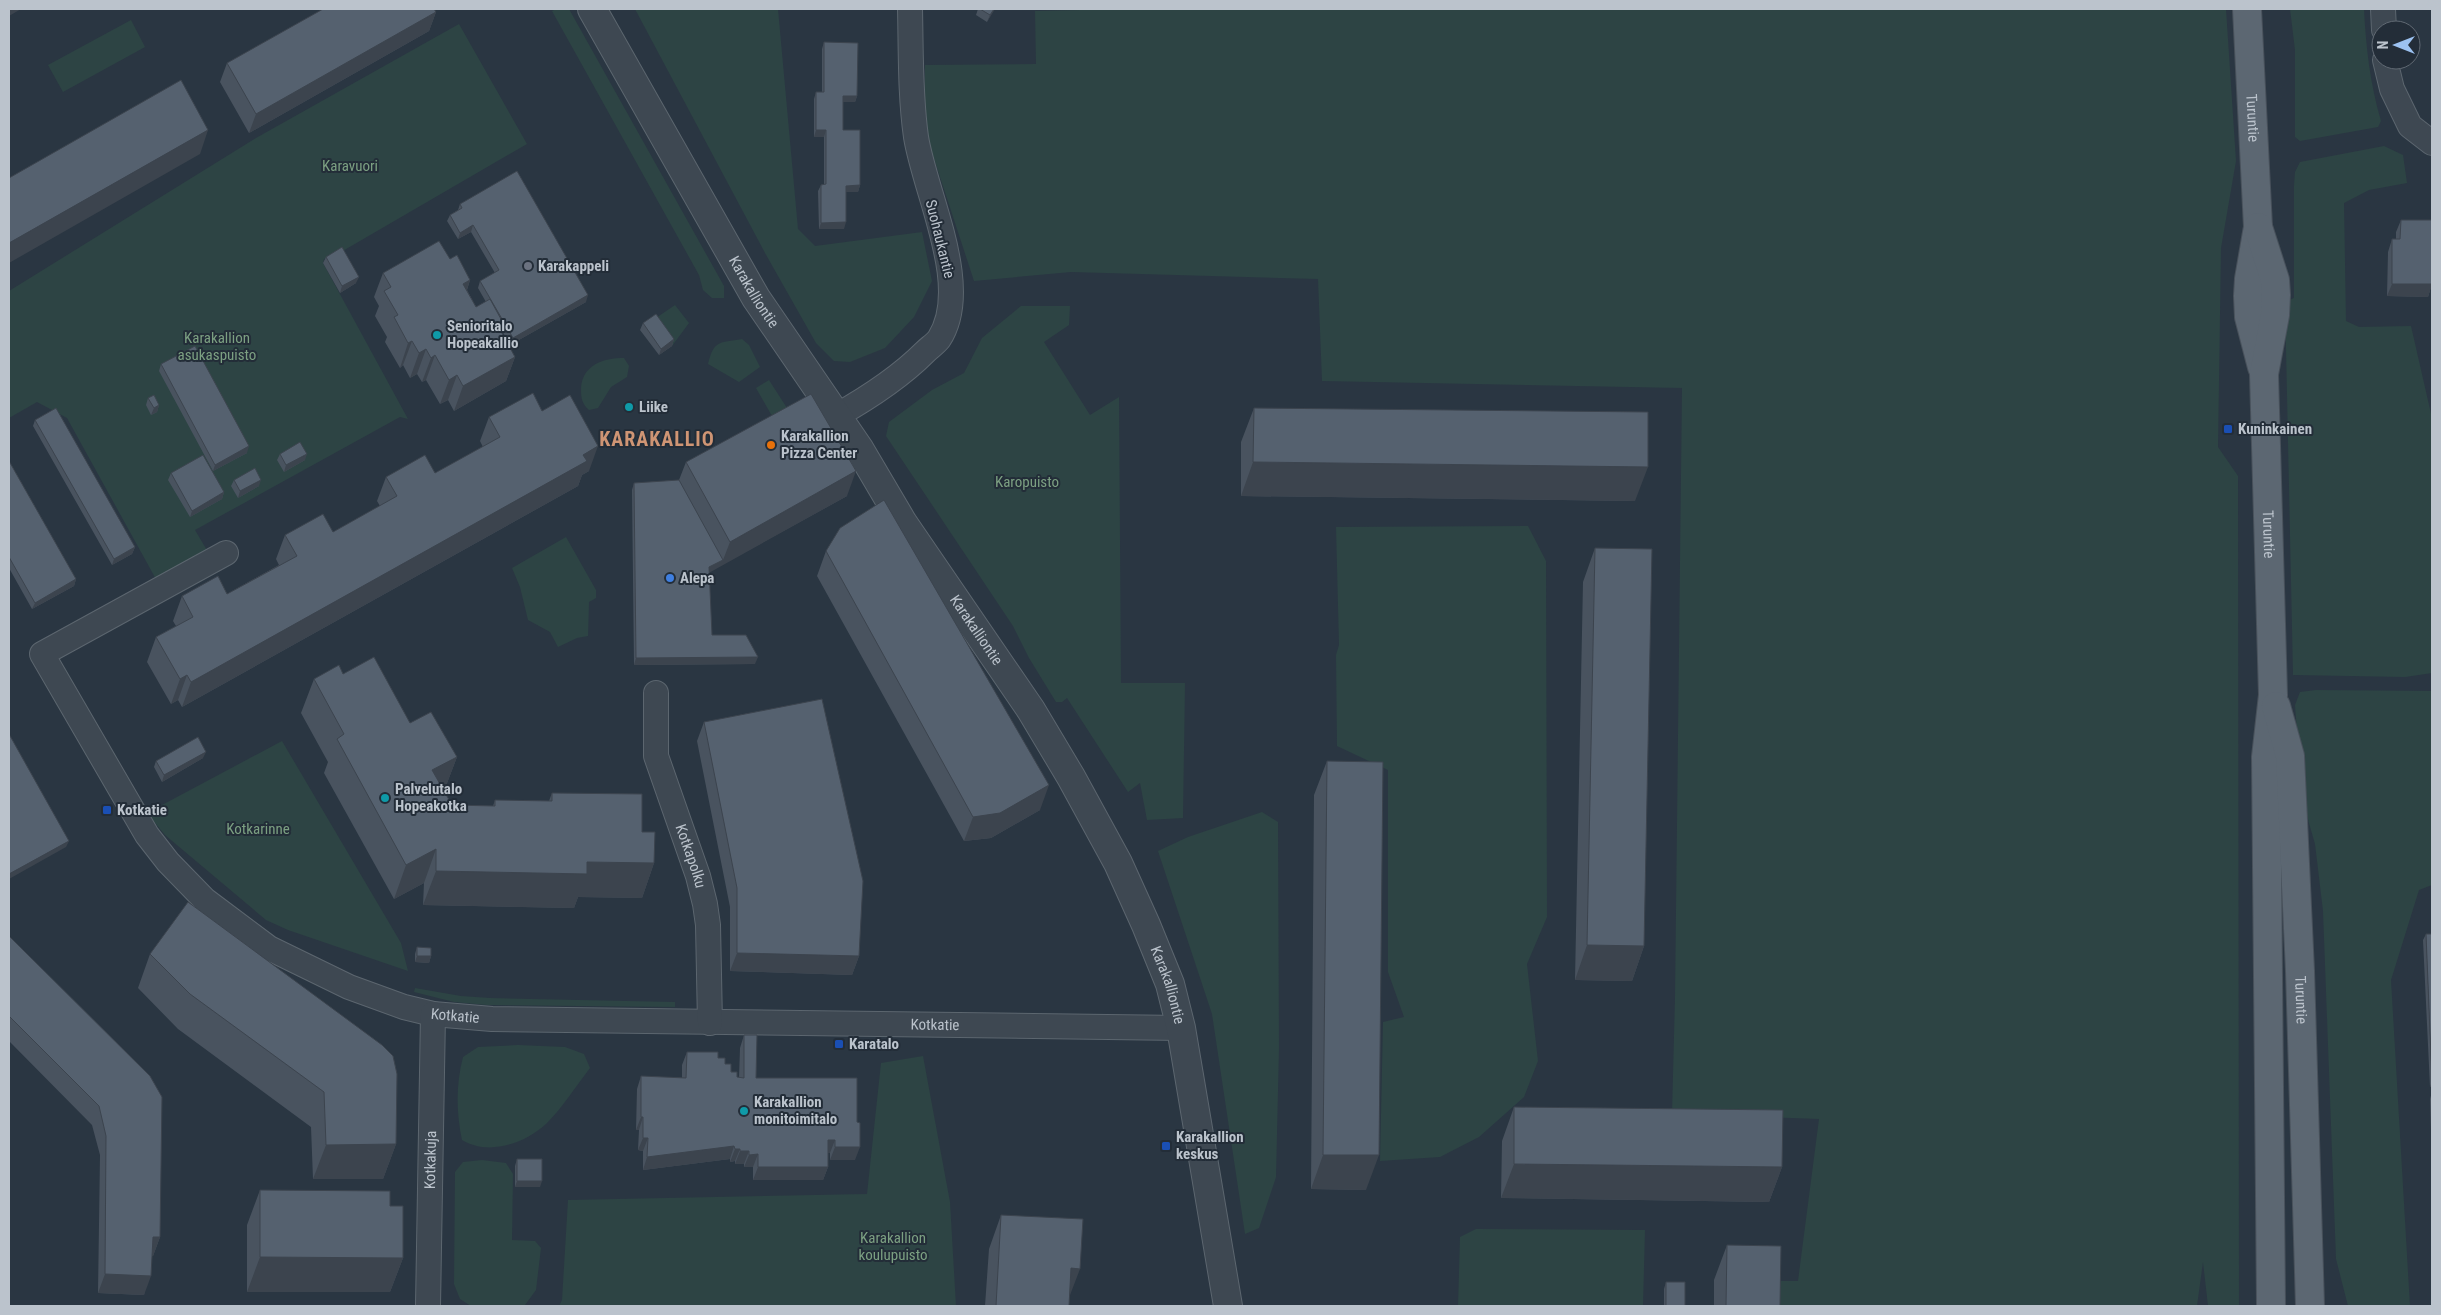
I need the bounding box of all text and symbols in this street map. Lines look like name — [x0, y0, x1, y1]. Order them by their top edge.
north arrow — [2371, 20, 2421, 70]
text: N — [2375, 41, 2391, 49]
street label: Turuntie — [2242, 93, 2263, 143]
park label: Karavuori — [322, 157, 378, 175]
street label: Suohaukantie — [922, 198, 958, 280]
street label: Karakalliontie — [725, 253, 783, 331]
place label: Karakappeli — [538, 257, 609, 275]
marker: Karakappeli — [522, 260, 534, 272]
place label: Senioritalo Hopeakallio — [447, 317, 518, 352]
park label: Karakallion asukaspuisto — [178, 329, 256, 364]
marker: Senioritalo Hopeakallio — [431, 329, 443, 341]
place label: Liike — [639, 398, 668, 416]
marker: Liike — [623, 401, 635, 413]
place label: Kuninkainen — [2238, 420, 2312, 438]
marker: Kuninkainen — [2222, 423, 2234, 435]
district label: KARAKALLIO — [599, 427, 715, 451]
place label: Karakallion Pizza Center — [781, 427, 857, 462]
marker: Karakallion Pizza Center — [765, 439, 777, 451]
park label: Karopuisto — [995, 473, 1059, 491]
street label: Turuntie — [2259, 510, 2278, 559]
place label: Alepa — [680, 569, 714, 587]
marker: Alepa — [664, 572, 676, 584]
street label: Karakalliontie — [946, 592, 1007, 669]
place label: Palvelutalo Hopeakotka — [395, 780, 467, 815]
marker: Palvelutalo Hopeakotka — [379, 792, 391, 804]
place label: Kotkatie — [117, 801, 167, 819]
marker: Kotkatie — [101, 804, 113, 816]
park label: Kotkarinne — [226, 820, 290, 838]
street label: Kotkapolku — [672, 822, 710, 890]
street label: Karakalliontie — [1147, 944, 1189, 1026]
street label: Turuntie — [2291, 975, 2311, 1024]
street label: Kotkatie — [430, 1005, 480, 1027]
street label: Kotkatie — [910, 1015, 960, 1034]
place label: Karatalo — [849, 1035, 899, 1053]
marker: Karatalo — [833, 1038, 845, 1050]
place label: Karakallion monitoimitalo — [754, 1093, 837, 1128]
marker: Karakallion monitoimitalo — [738, 1105, 750, 1117]
place label: Karakallion keskus — [1176, 1128, 1244, 1163]
street label: Kotkakuja — [421, 1131, 440, 1189]
marker: Karakallion keskus — [1160, 1140, 1172, 1152]
park label: Karakallion koulupuisto — [859, 1229, 928, 1264]

